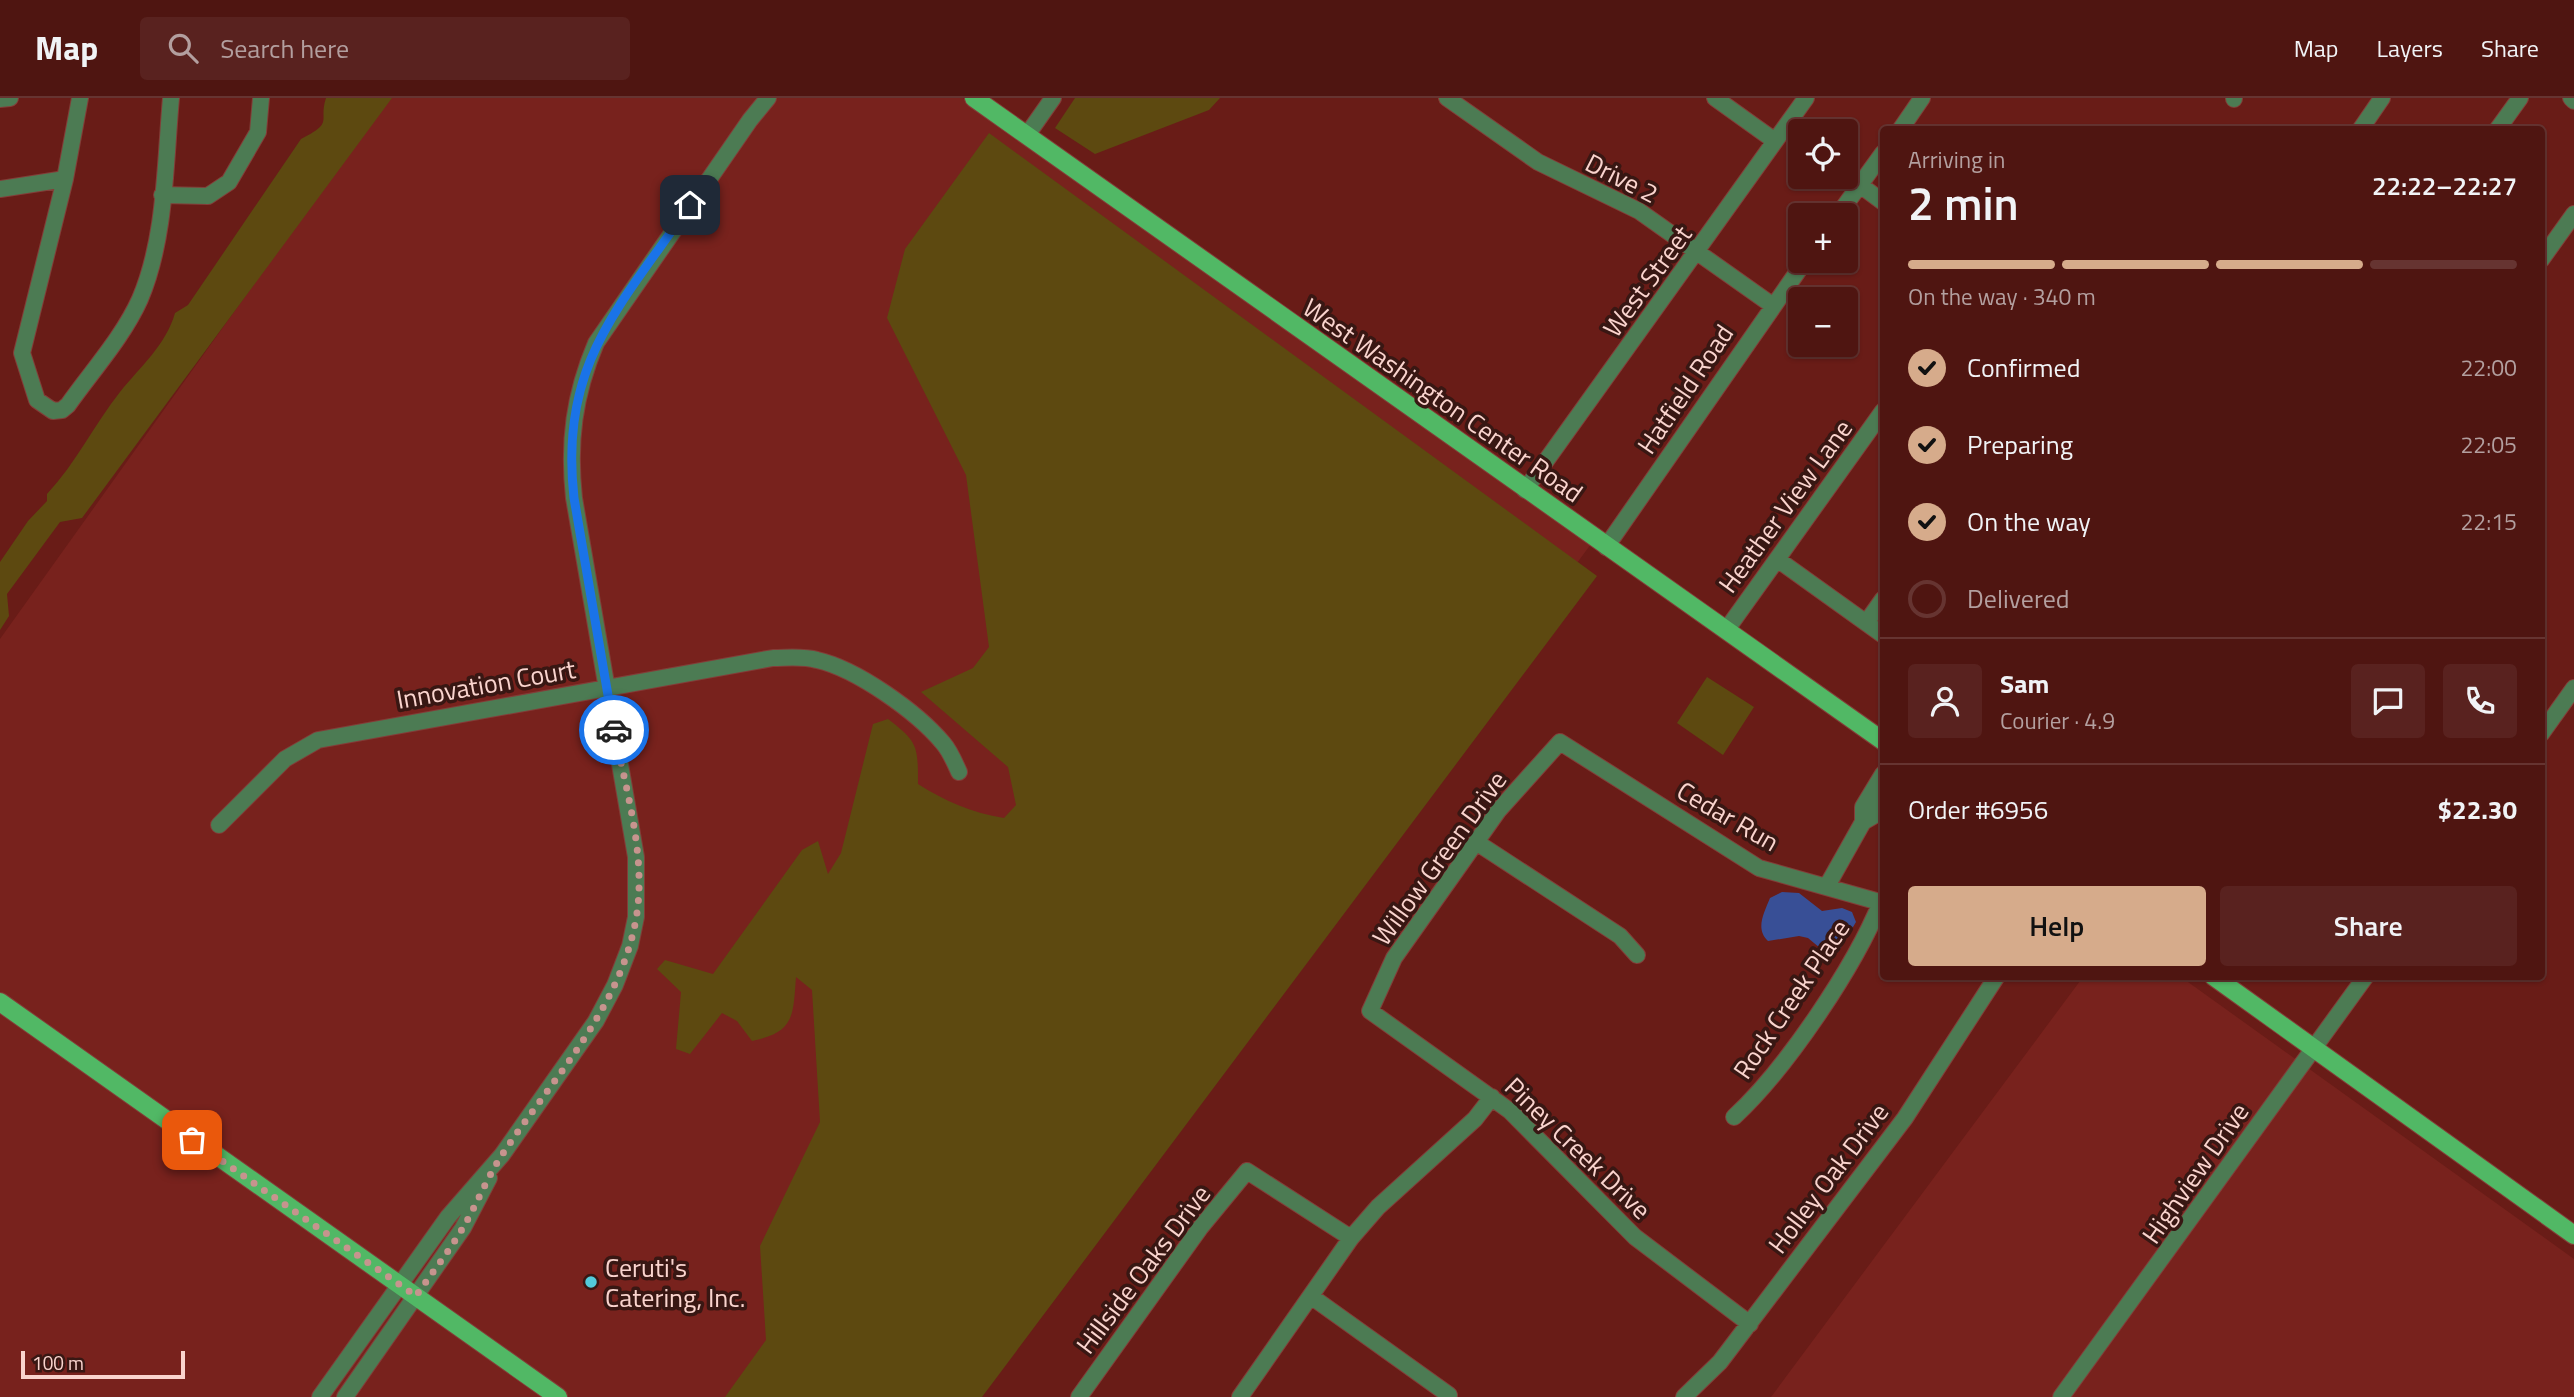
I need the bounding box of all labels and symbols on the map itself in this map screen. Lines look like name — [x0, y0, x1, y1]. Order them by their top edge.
street label: Drive 2 — [1579, 143, 1665, 213]
pin — [660, 175, 720, 235]
street label: West Street — [1593, 217, 1701, 345]
street label: West Washington Center Road — [1295, 288, 1591, 512]
street label: Hatfield Road — [1627, 316, 1743, 462]
street label: Heather View Lane — [1709, 411, 1861, 601]
street label: Innovation Court — [394, 649, 578, 719]
courier — [579, 695, 649, 765]
street label: Willow Green Drive — [1362, 763, 1516, 953]
street label: Cedar Run — [1670, 771, 1786, 861]
street label: Rock Creek Place — [1723, 911, 1859, 1087]
street label: Piney Creek Drive — [1496, 1068, 1660, 1228]
street label: Holley Oak Drive — [1758, 1095, 1898, 1261]
street label: Highview Drive — [2132, 1095, 2258, 1251]
pin — [162, 1110, 222, 1170]
street label: Hillside Oaks Drive — [1066, 1176, 1220, 1362]
place label: Ceruti's Catering, Inc. — [605, 1248, 745, 1317]
marker: Ceruti's Catering, Inc. — [583, 1274, 599, 1290]
scale bar — [21, 1348, 186, 1380]

